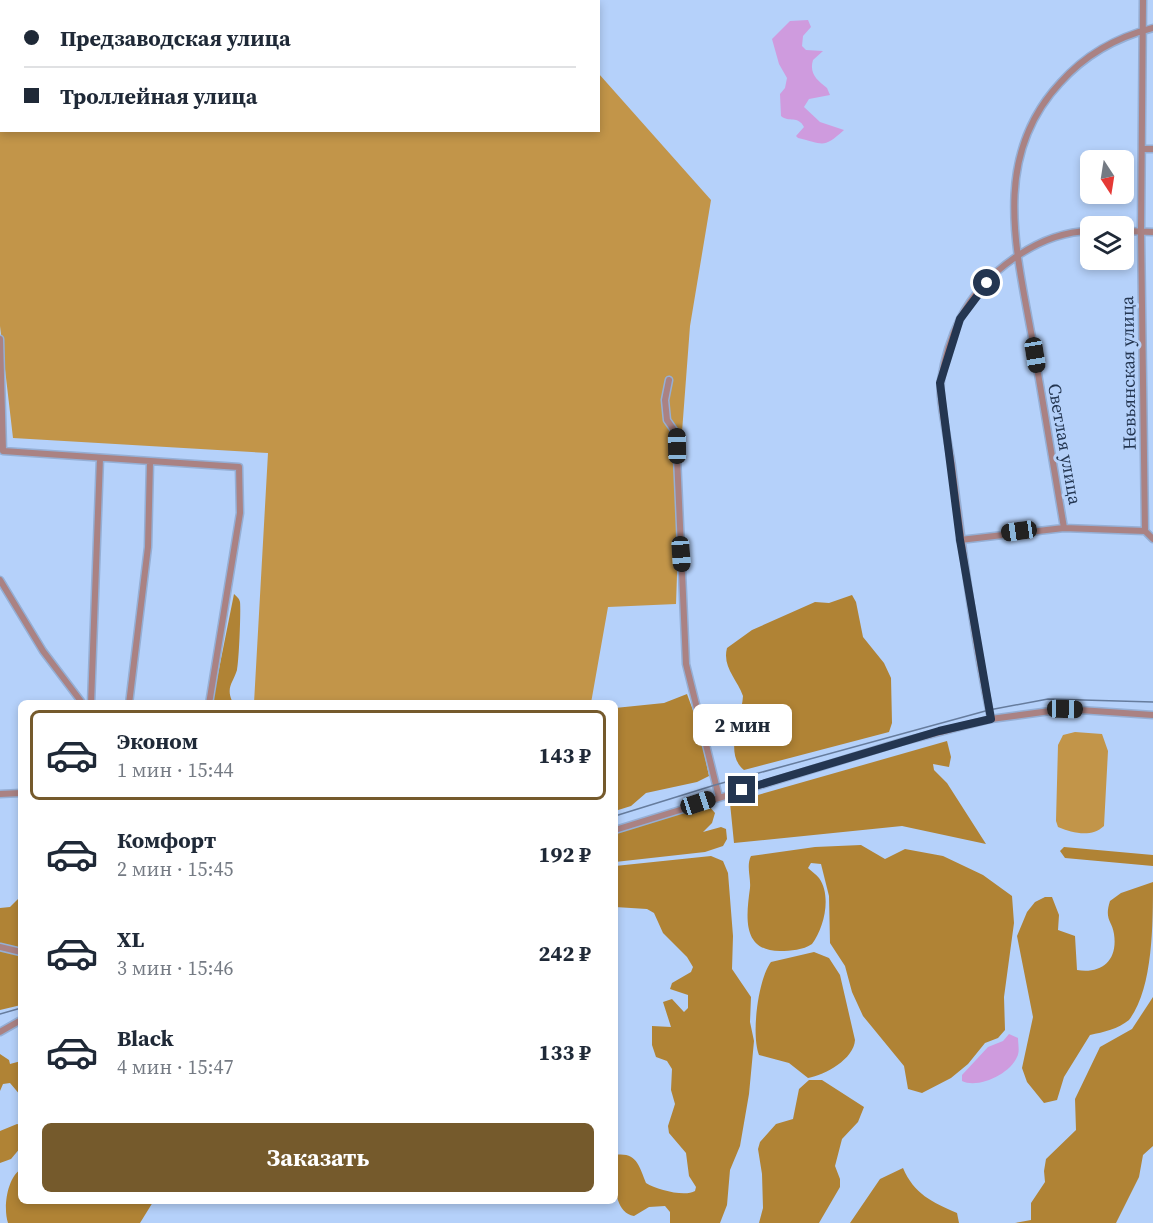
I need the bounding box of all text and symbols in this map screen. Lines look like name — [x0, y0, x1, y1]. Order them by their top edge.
text: Предзаводская улица — [60, 23, 291, 53]
text: Троллейная улица — [60, 81, 257, 111]
north arrow — [1080, 150, 1134, 204]
map controls — [1080, 150, 1134, 270]
button: layers — [1080, 216, 1134, 270]
route start — [973, 269, 1000, 296]
street label: Невьянская улица — [1114, 295, 1142, 450]
car — [1023, 336, 1047, 374]
street label: Светлая улица — [1042, 381, 1088, 507]
car — [668, 428, 686, 464]
car — [1000, 520, 1038, 542]
car — [671, 535, 691, 573]
car — [1047, 700, 1083, 718]
callout: 2 мин — [692, 703, 792, 745]
text: 2 мин — [715, 711, 770, 739]
text: Эконом — [117, 726, 198, 756]
icon: car — [45, 728, 99, 782]
text: 143 ₽ — [539, 740, 591, 770]
text: 1 мин · 15:44 — [117, 756, 233, 784]
route end — [728, 776, 755, 803]
car — [678, 789, 718, 817]
text: Комфорт — [117, 825, 216, 855]
icon: car — [45, 827, 99, 881]
text: 192 ₽ — [539, 839, 591, 869]
text: 2 мин · 15:45 — [117, 855, 233, 883]
text: XL — [117, 924, 144, 954]
icon: car — [45, 926, 99, 980]
text: 242 ₽ — [539, 938, 591, 968]
text: 3 мин · 15:46 — [117, 954, 233, 982]
text: Black — [117, 1023, 174, 1053]
icon: car — [45, 1025, 99, 1079]
text: 133 ₽ — [539, 1037, 591, 1067]
text: 4 мин · 15:47 — [117, 1053, 233, 1081]
button: Заказать — [42, 1123, 594, 1192]

